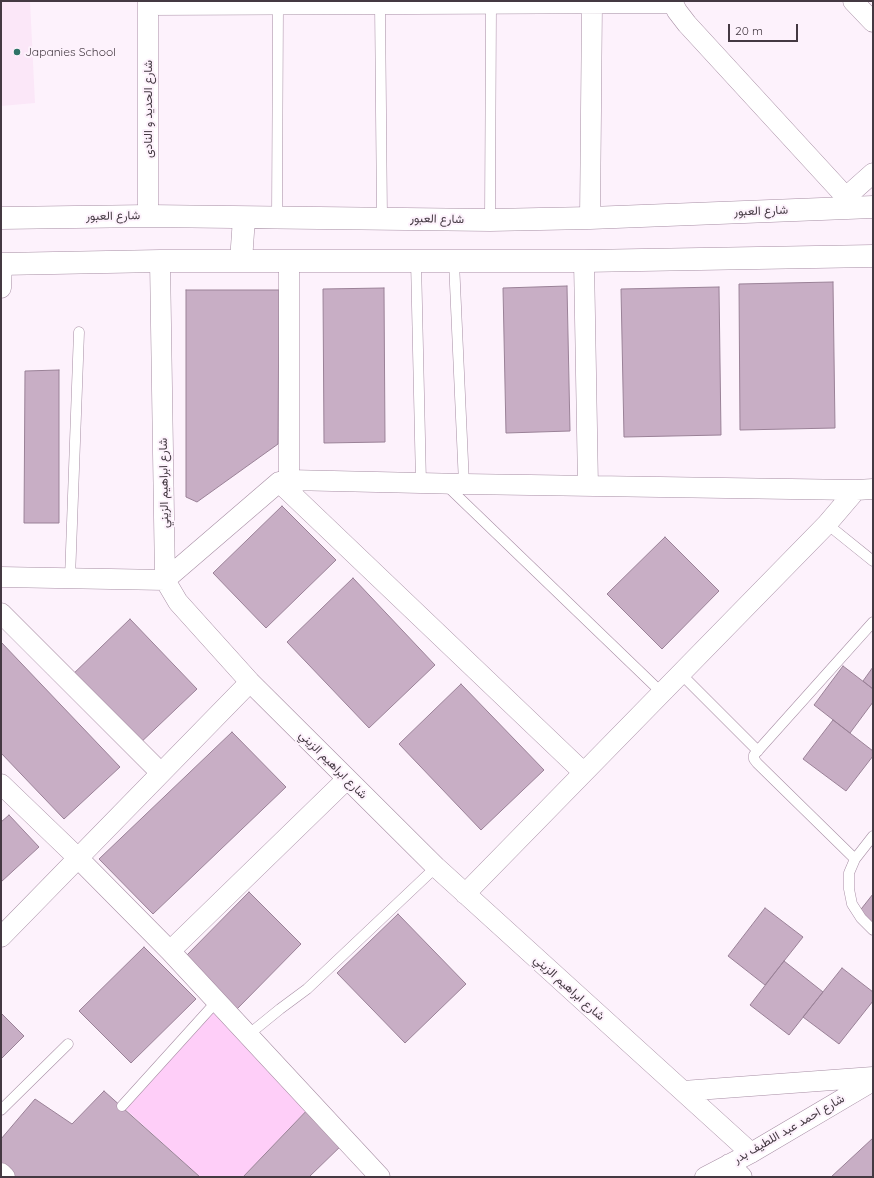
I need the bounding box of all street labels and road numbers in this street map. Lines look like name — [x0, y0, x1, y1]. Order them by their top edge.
street label: شارع الحديد و النادى — [141, 60, 155, 158]
street label: شارع العبور — [734, 203, 788, 219]
street label: شارع العبور — [86, 208, 140, 224]
street label: شارع العبور — [410, 211, 464, 227]
street label: شارع ابراهيم الزيني — [156, 438, 172, 528]
street label: شارع ابراهيم الزيني — [296, 728, 370, 802]
street label: شارع ابراهيم الزيني — [531, 952, 607, 1024]
street label: شارع احمد عبد اللطيف بدر — [731, 1091, 847, 1167]

